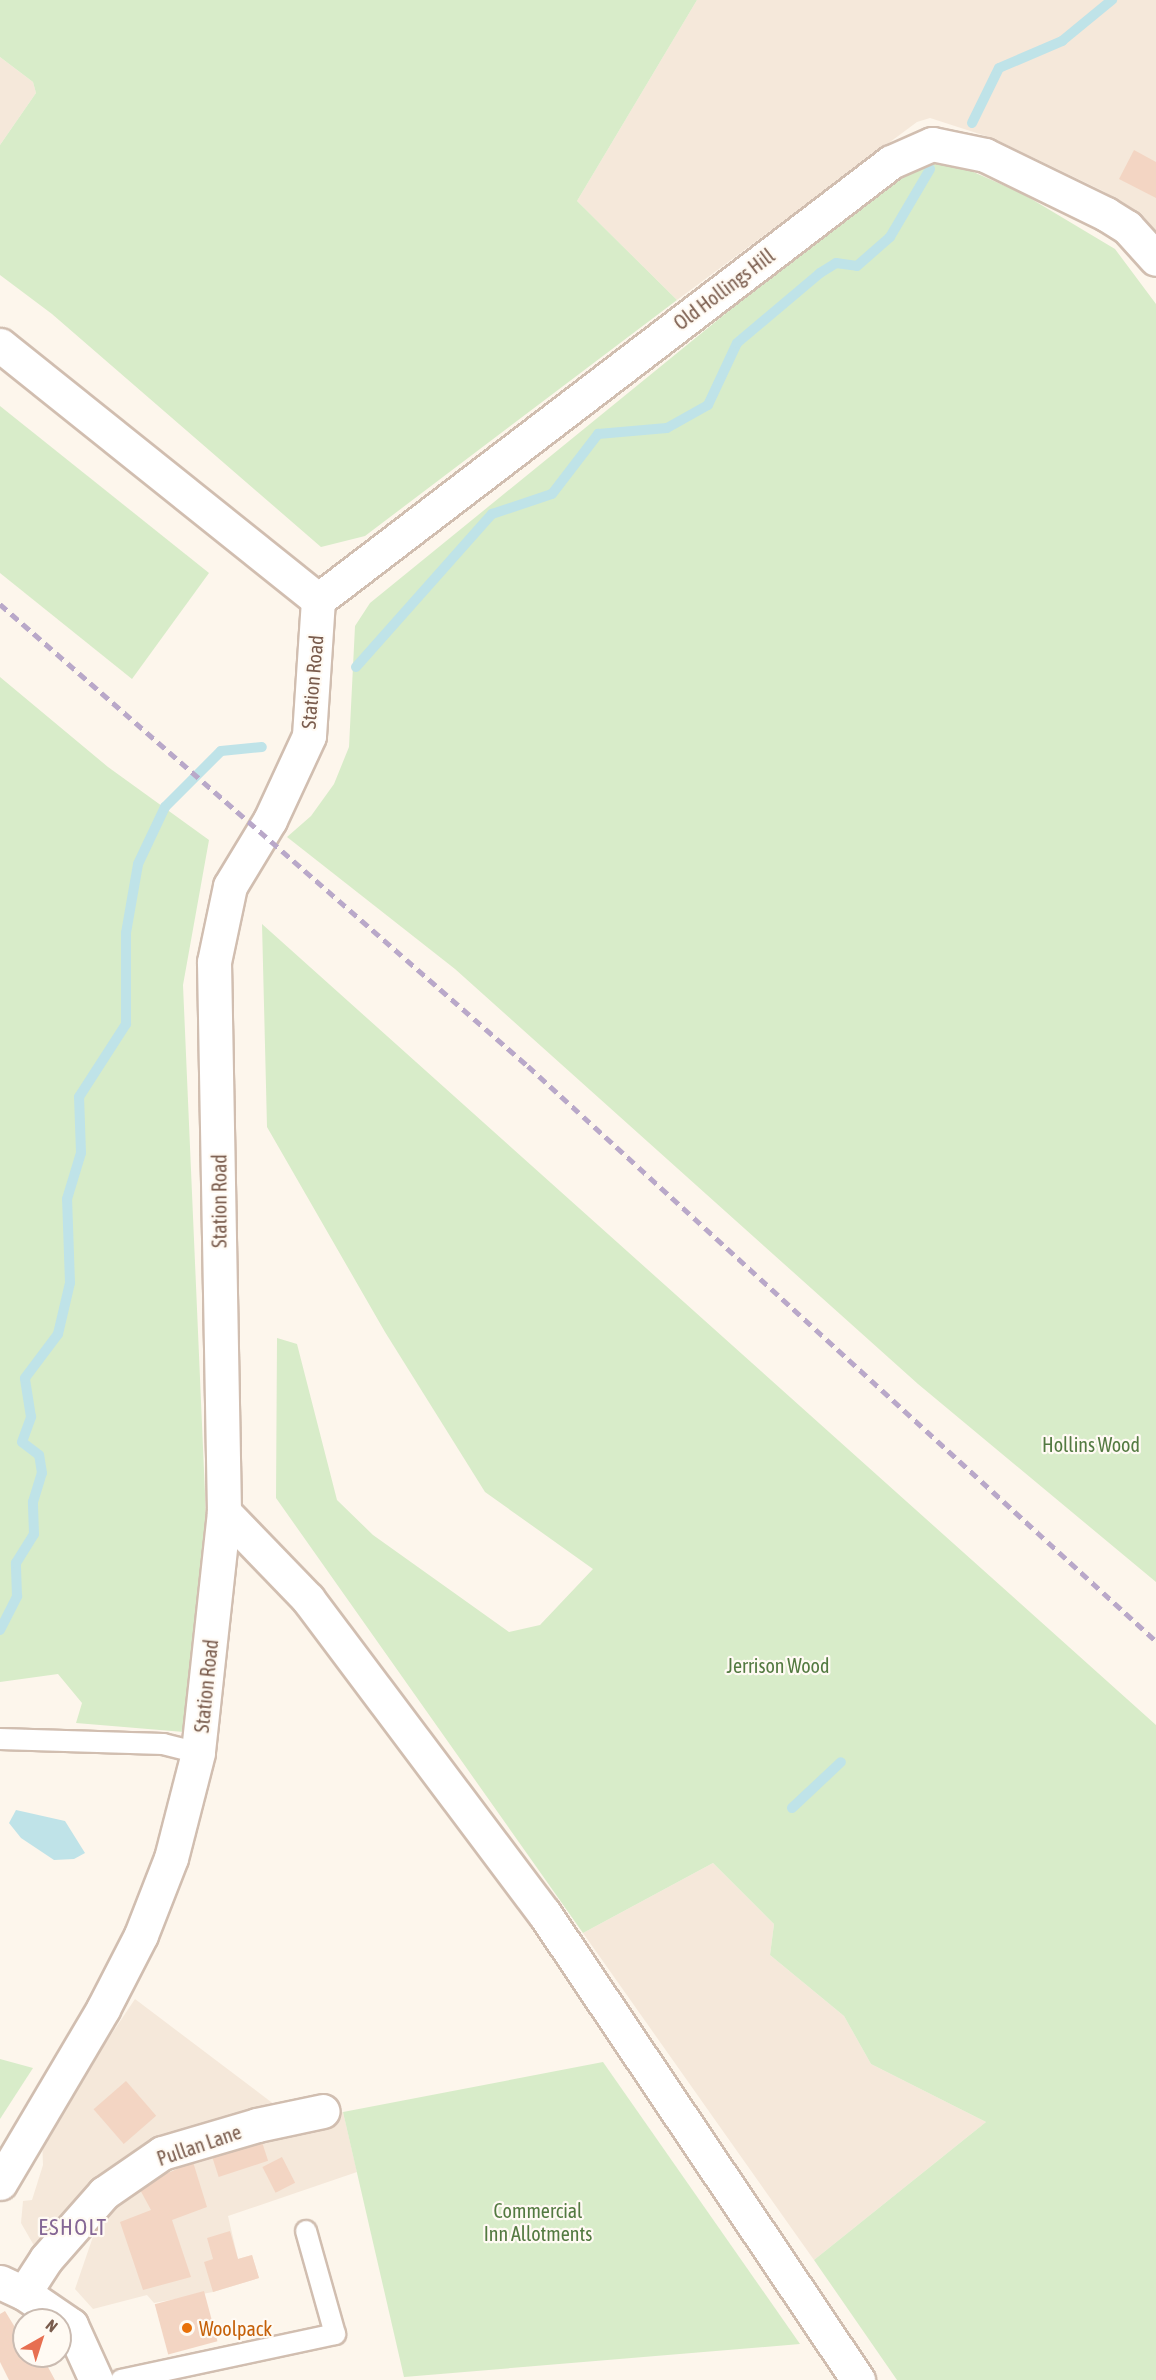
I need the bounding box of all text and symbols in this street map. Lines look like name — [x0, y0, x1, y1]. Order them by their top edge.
street label: Old Hollings Hill — [669, 243, 779, 335]
street label: Station Road — [296, 634, 328, 730]
street label: Station Road — [207, 1154, 231, 1248]
park label: Hollins Wood — [1042, 1432, 1140, 1456]
street label: Station Road — [189, 1638, 223, 1734]
park label: Jerrison Wood — [727, 1653, 829, 1677]
street label: Pullan Lane — [154, 2119, 244, 2171]
park label: Commercial Inn Allotments — [484, 2198, 592, 2245]
district label: ESHOLT — [38, 2215, 108, 2241]
north arrow — [12, 2308, 72, 2368]
text: N — [43, 2316, 61, 2336]
place label: Woolpack — [199, 2316, 272, 2340]
marker: Woolpack — [180, 2321, 194, 2335]

